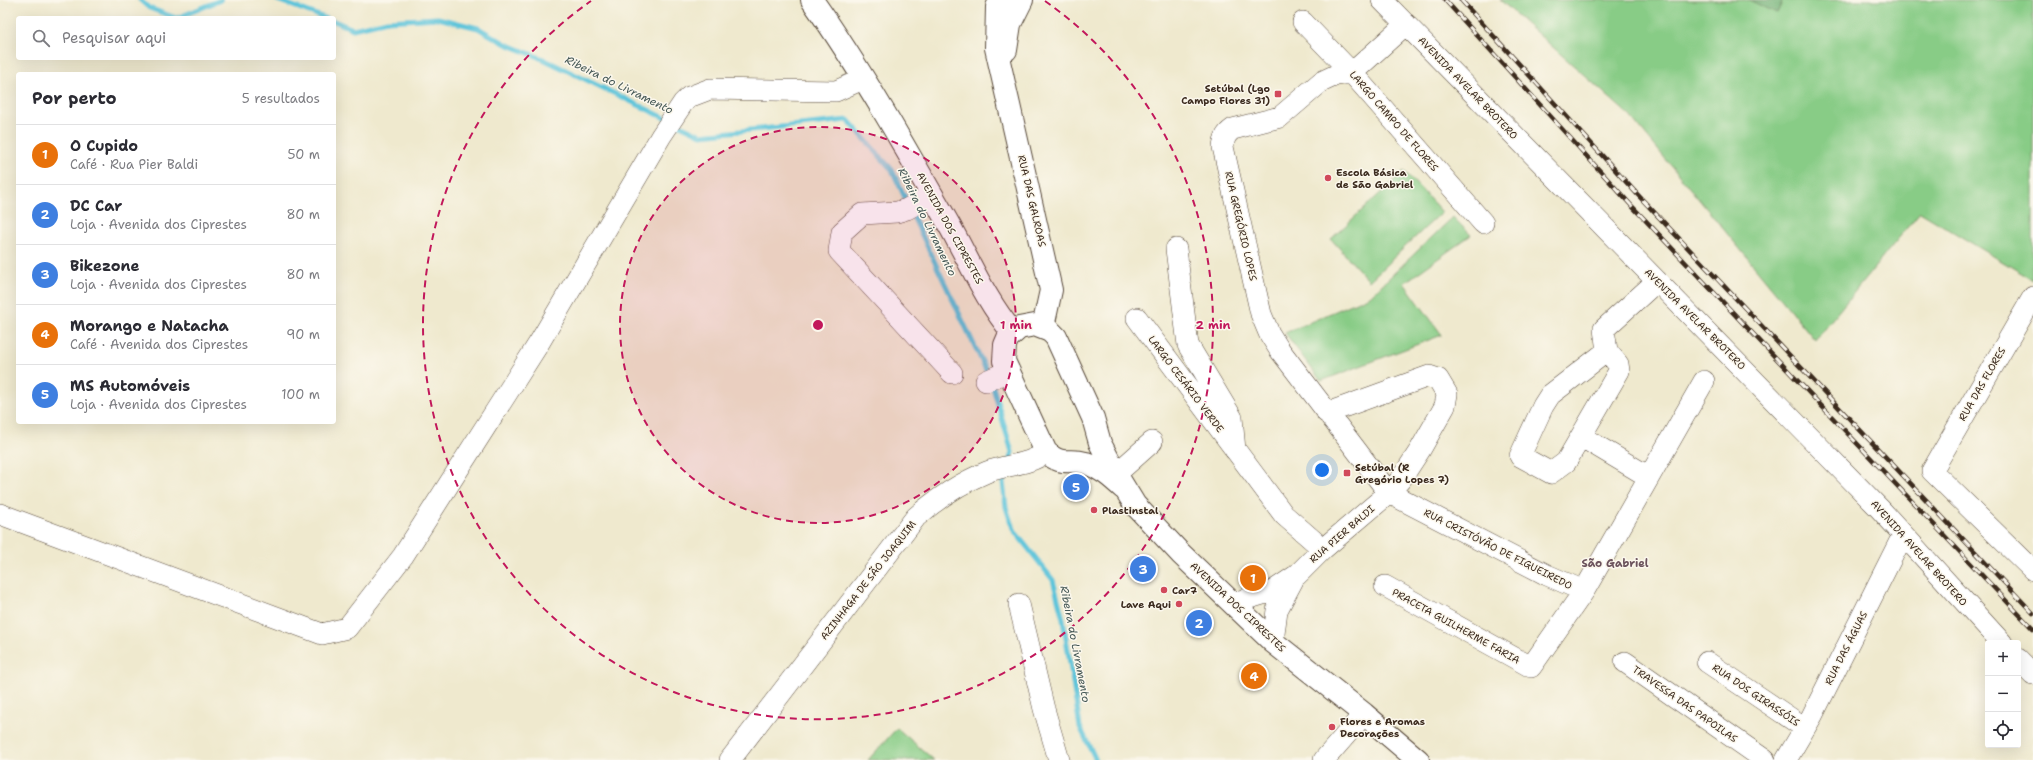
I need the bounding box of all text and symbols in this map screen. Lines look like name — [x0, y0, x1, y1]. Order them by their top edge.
search box — [16, 16, 336, 60]
icon: search — [30, 27, 52, 49]
text: Pesquisar aqui — [62, 28, 166, 48]
street label: AVENIDA AVELAR BROTERO — [1415, 34, 1521, 142]
water label: Ribeira do Livramento — [562, 52, 676, 118]
street label: LARGO CAMPO DE FLORES — [1347, 68, 1441, 174]
place label: Setúbal (Lgo Campo Flores 31) — [1181, 82, 1270, 107]
text: Por perto — [32, 87, 117, 109]
marker: Setúbal (Lgo Campo Flores 31) — [1273, 89, 1283, 99]
text: 5 resultados — [242, 90, 320, 107]
text: O Cupido — [70, 136, 138, 156]
text: 1 — [42, 146, 48, 163]
text: 50 m — [287, 146, 320, 163]
street label: RUA DAS GALROAS — [1015, 154, 1049, 249]
text: Café · Rua Pier Baldi — [70, 156, 198, 173]
water label: Ribeira do Livramento — [894, 165, 960, 279]
place label: Escola Básica de São Gabriel — [1336, 166, 1414, 191]
street label: AVENIDA DOS CIPRESTES — [914, 170, 986, 287]
street label: RUA GREGÓRIO LOPES — [1222, 170, 1260, 282]
marker: Escola Básica de São Gabriel — [1323, 173, 1333, 183]
text: DC Car — [70, 196, 122, 216]
text: 2 — [40, 206, 50, 223]
text: 80 m — [286, 206, 320, 223]
text: Loja · Avenida dos Ciprestes — [70, 216, 247, 233]
text: Bikezone — [70, 256, 140, 276]
text: 3 — [40, 266, 50, 283]
text: 80 m — [286, 266, 320, 283]
street label: AVENIDA AVELAR BROTERO — [1642, 266, 1748, 372]
text: Loja · Avenida dos Ciprestes — [70, 276, 247, 293]
text: Morango e Natacha — [70, 316, 229, 336]
text: 1 min — [1000, 317, 1032, 333]
text: 2 min — [1196, 317, 1231, 333]
centre of rings — [811, 318, 825, 332]
text: 4 — [40, 326, 50, 343]
text: 90 m — [286, 326, 320, 343]
street label: LARGO CESÁRIO VERDE — [1145, 333, 1227, 435]
text: Café · Avenida dos Ciprestes — [70, 336, 248, 353]
street label: RUA DAS FLORES — [1956, 344, 2009, 423]
text: MS Automóveis — [70, 376, 190, 396]
text: 5 — [41, 386, 49, 403]
text: 100 m — [281, 386, 320, 403]
text: Loja · Avenida dos Ciprestes — [70, 396, 247, 413]
your location — [1312, 460, 1332, 480]
place label: Setúbal (R Gregório Lopes 7) — [1355, 461, 1449, 486]
marker: Setúbal (R Gregório Lopes 7) — [1342, 468, 1352, 478]
pin: 5 — [1063, 472, 1089, 502]
street label: AVENIDA AVELAR BROTERO — [1868, 497, 1970, 609]
street label: RUA PIER BALDI — [1307, 502, 1378, 566]
place label: Plastinstal — [1102, 504, 1159, 517]
marker: Plastinstal — [1089, 505, 1099, 515]
street label: RUA CRISTÓVÃO DE FIGUEIREDO — [1422, 506, 1574, 592]
street label: AZINHAGA DE SÃO JOAQUIM — [817, 517, 919, 642]
pin: 3 — [1130, 554, 1156, 584]
district label: São Gabriel — [1581, 556, 1649, 571]
street label: AVENIDA DOS CIPRESTES — [1188, 559, 1289, 655]
pin: 1 — [1240, 563, 1266, 593]
water label: Ribeira do Livramento — [1056, 584, 1094, 704]
place label: Car7 — [1172, 584, 1197, 597]
marker: Car7 — [1159, 585, 1169, 595]
street label: PRACETA GUILHERME FARIA — [1390, 585, 1522, 667]
place label: Lave Aqui — [1121, 598, 1171, 611]
marker: Lave Aqui — [1174, 599, 1184, 609]
pin: 2 — [1186, 608, 1212, 638]
street label: RUA DAS ÁGUAS — [1822, 609, 1870, 687]
map controls — [1985, 640, 2021, 748]
button: + — [1985, 640, 2021, 676]
pin: 4 — [1241, 661, 1267, 691]
street label: RUA DOS GIRASSÓIS — [1710, 661, 1802, 729]
street label: TRAVESSA DAS PAPOILAS — [1630, 663, 1740, 745]
button: − — [1985, 676, 2021, 712]
button: locate — [1985, 712, 2021, 748]
place label: Flores e Aromas Decorações — [1340, 715, 1425, 740]
marker: Flores e Aromas Decorações — [1327, 722, 1337, 732]

